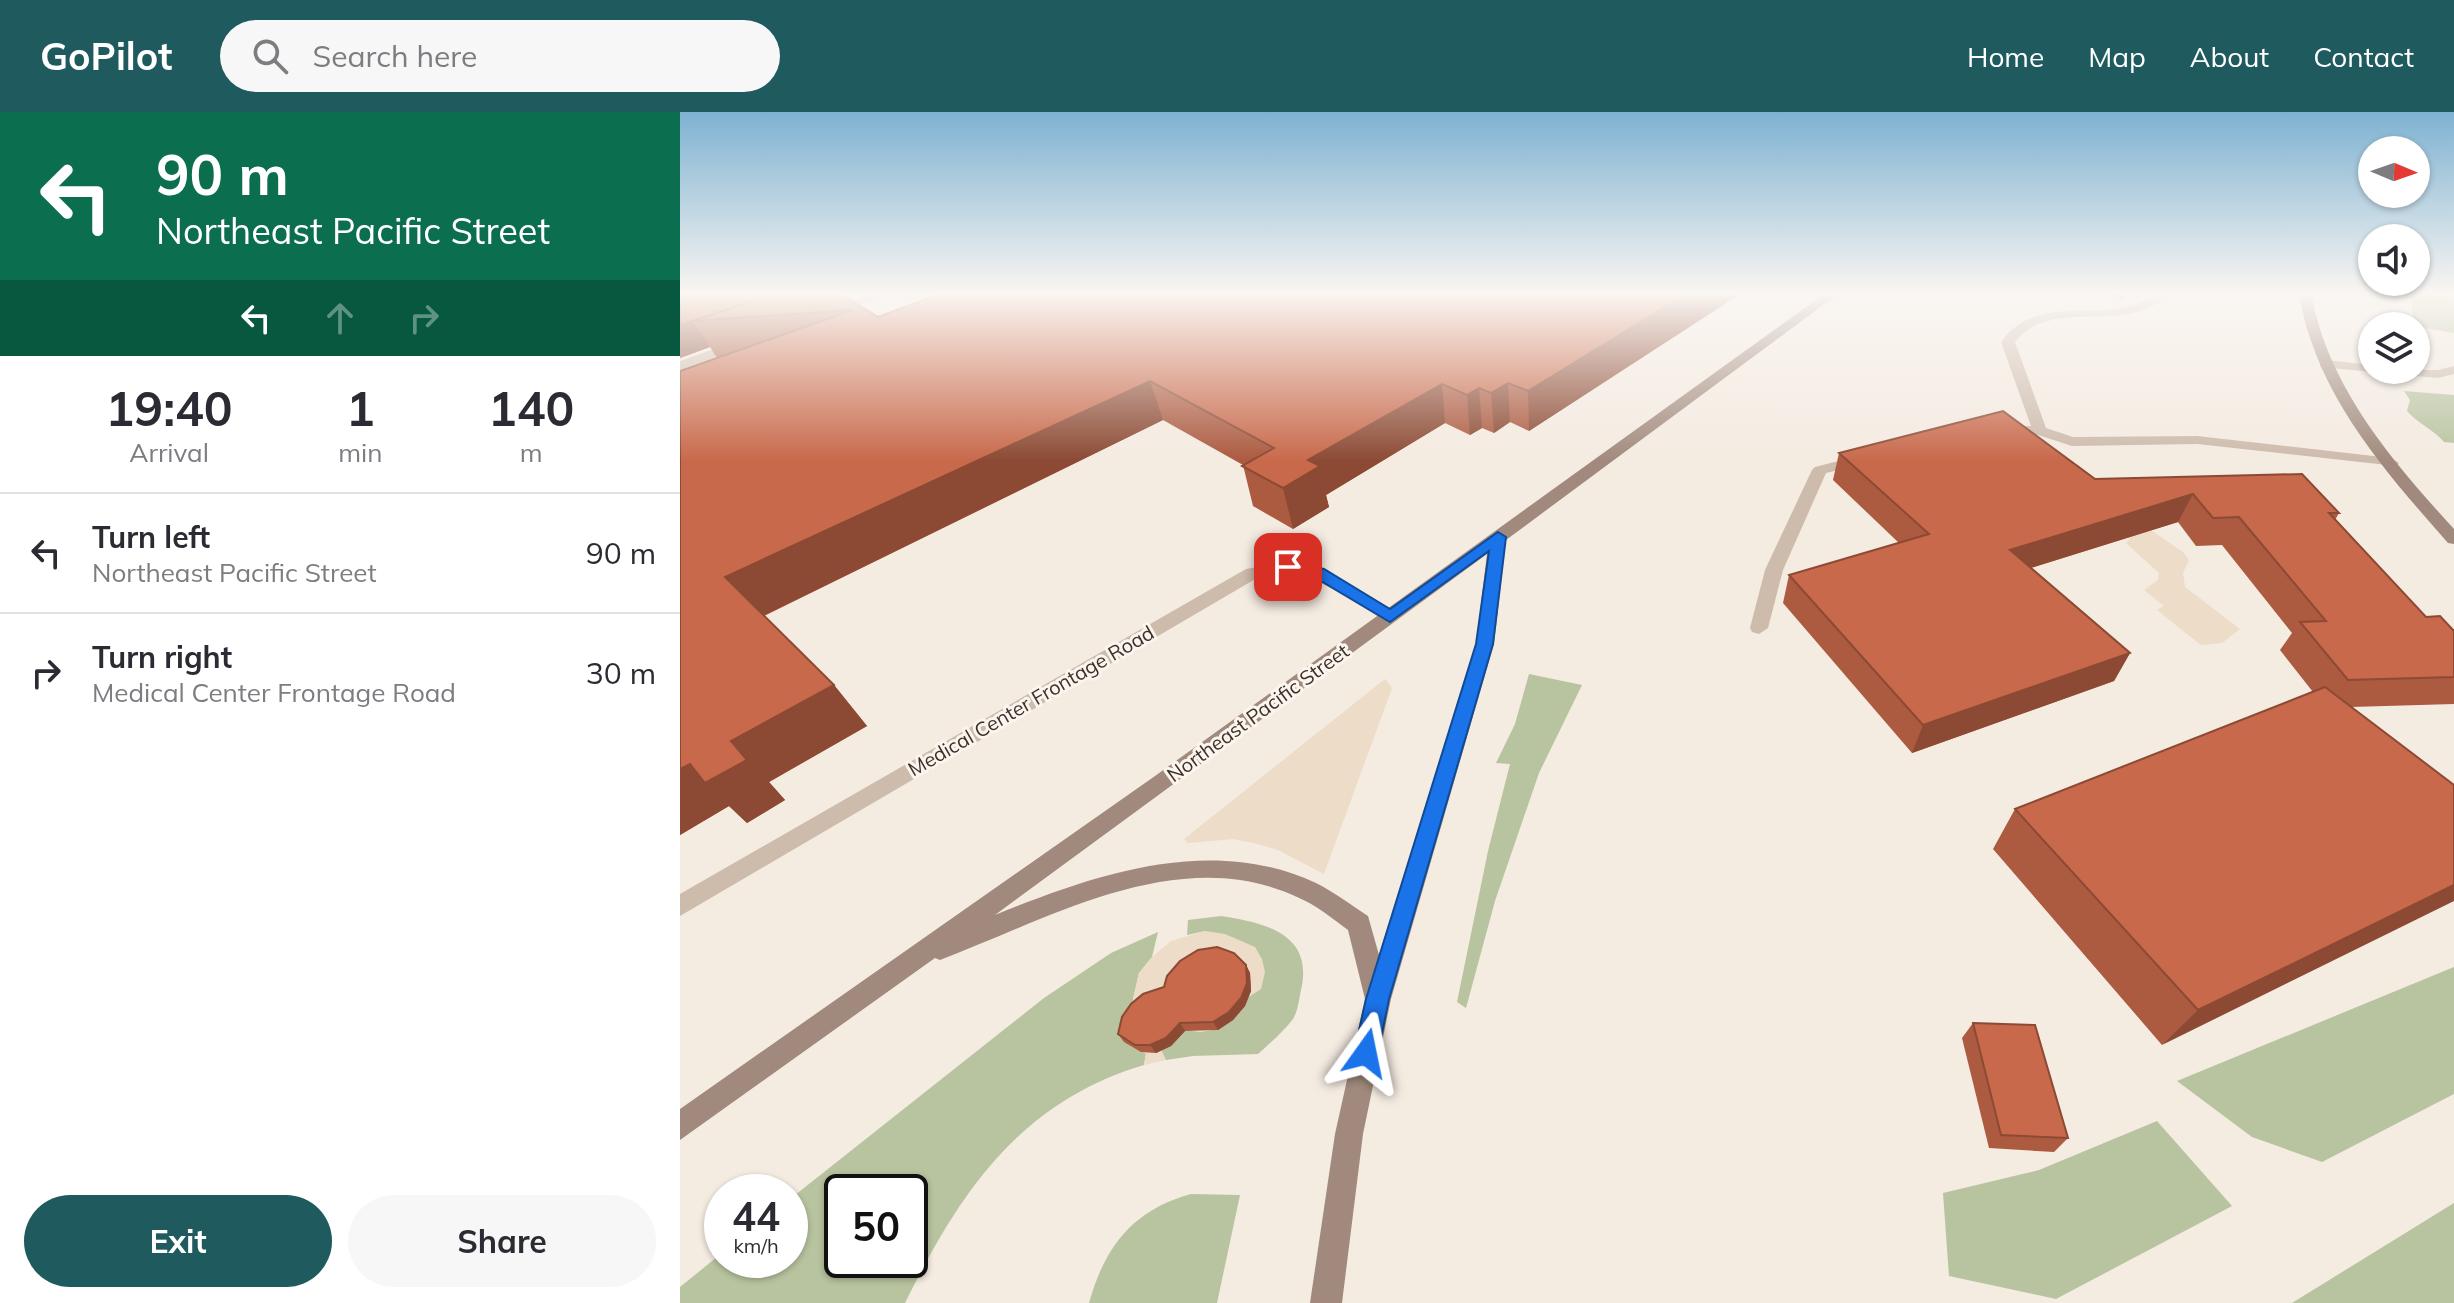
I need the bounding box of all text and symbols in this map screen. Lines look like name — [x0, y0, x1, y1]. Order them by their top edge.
search box — [220, 20, 780, 92]
text: GoPilot — [40, 32, 172, 80]
icon: search — [248, 34, 292, 78]
text: Search here — [312, 37, 477, 75]
text: Home — [1967, 39, 2044, 74]
text: Map — [2088, 39, 2146, 74]
text: About — [2190, 39, 2269, 74]
text: Contact — [2313, 39, 2414, 74]
north arrow — [2358, 136, 2430, 208]
map controls — [2358, 136, 2430, 384]
text: 90 m — [156, 139, 289, 209]
icon: left — [24, 144, 128, 248]
text: Northeast Pacific Street — [156, 208, 550, 253]
button: sound — [2358, 224, 2430, 296]
icon: left — [234, 296, 278, 340]
icon: ahead — [318, 296, 362, 340]
icon: right — [402, 296, 446, 340]
button: layers — [2358, 312, 2430, 384]
text: 19:40 — [106, 378, 233, 438]
text: 1 — [346, 378, 375, 438]
text: 140 — [488, 378, 574, 438]
text: Arrival — [129, 436, 209, 469]
text: min — [338, 436, 382, 469]
text: m — [520, 436, 543, 469]
text: Turn left — [92, 518, 210, 556]
icon: left — [24, 531, 68, 575]
pin — [1254, 533, 1322, 601]
text: 90 m — [586, 534, 656, 572]
icon: arrive — [1266, 545, 1310, 589]
text: Northeast Pacific Street — [92, 556, 377, 589]
street label: Medical Center Frontage Road — [903, 620, 1158, 781]
text: Turn right — [92, 638, 232, 676]
street label: Northeast Pacific Street — [1162, 638, 1354, 787]
icon: right — [24, 651, 68, 695]
text: 30 m — [586, 654, 656, 692]
text: Medical Center Frontage Road — [92, 676, 456, 709]
position arrow — [1324, 1011, 1408, 1095]
speed limit sign: 50 — [824, 1174, 928, 1278]
text: 44 — [732, 1191, 780, 1241]
button: Exit — [24, 1195, 332, 1287]
button: Share — [348, 1195, 656, 1287]
text: km/h — [733, 1233, 779, 1258]

